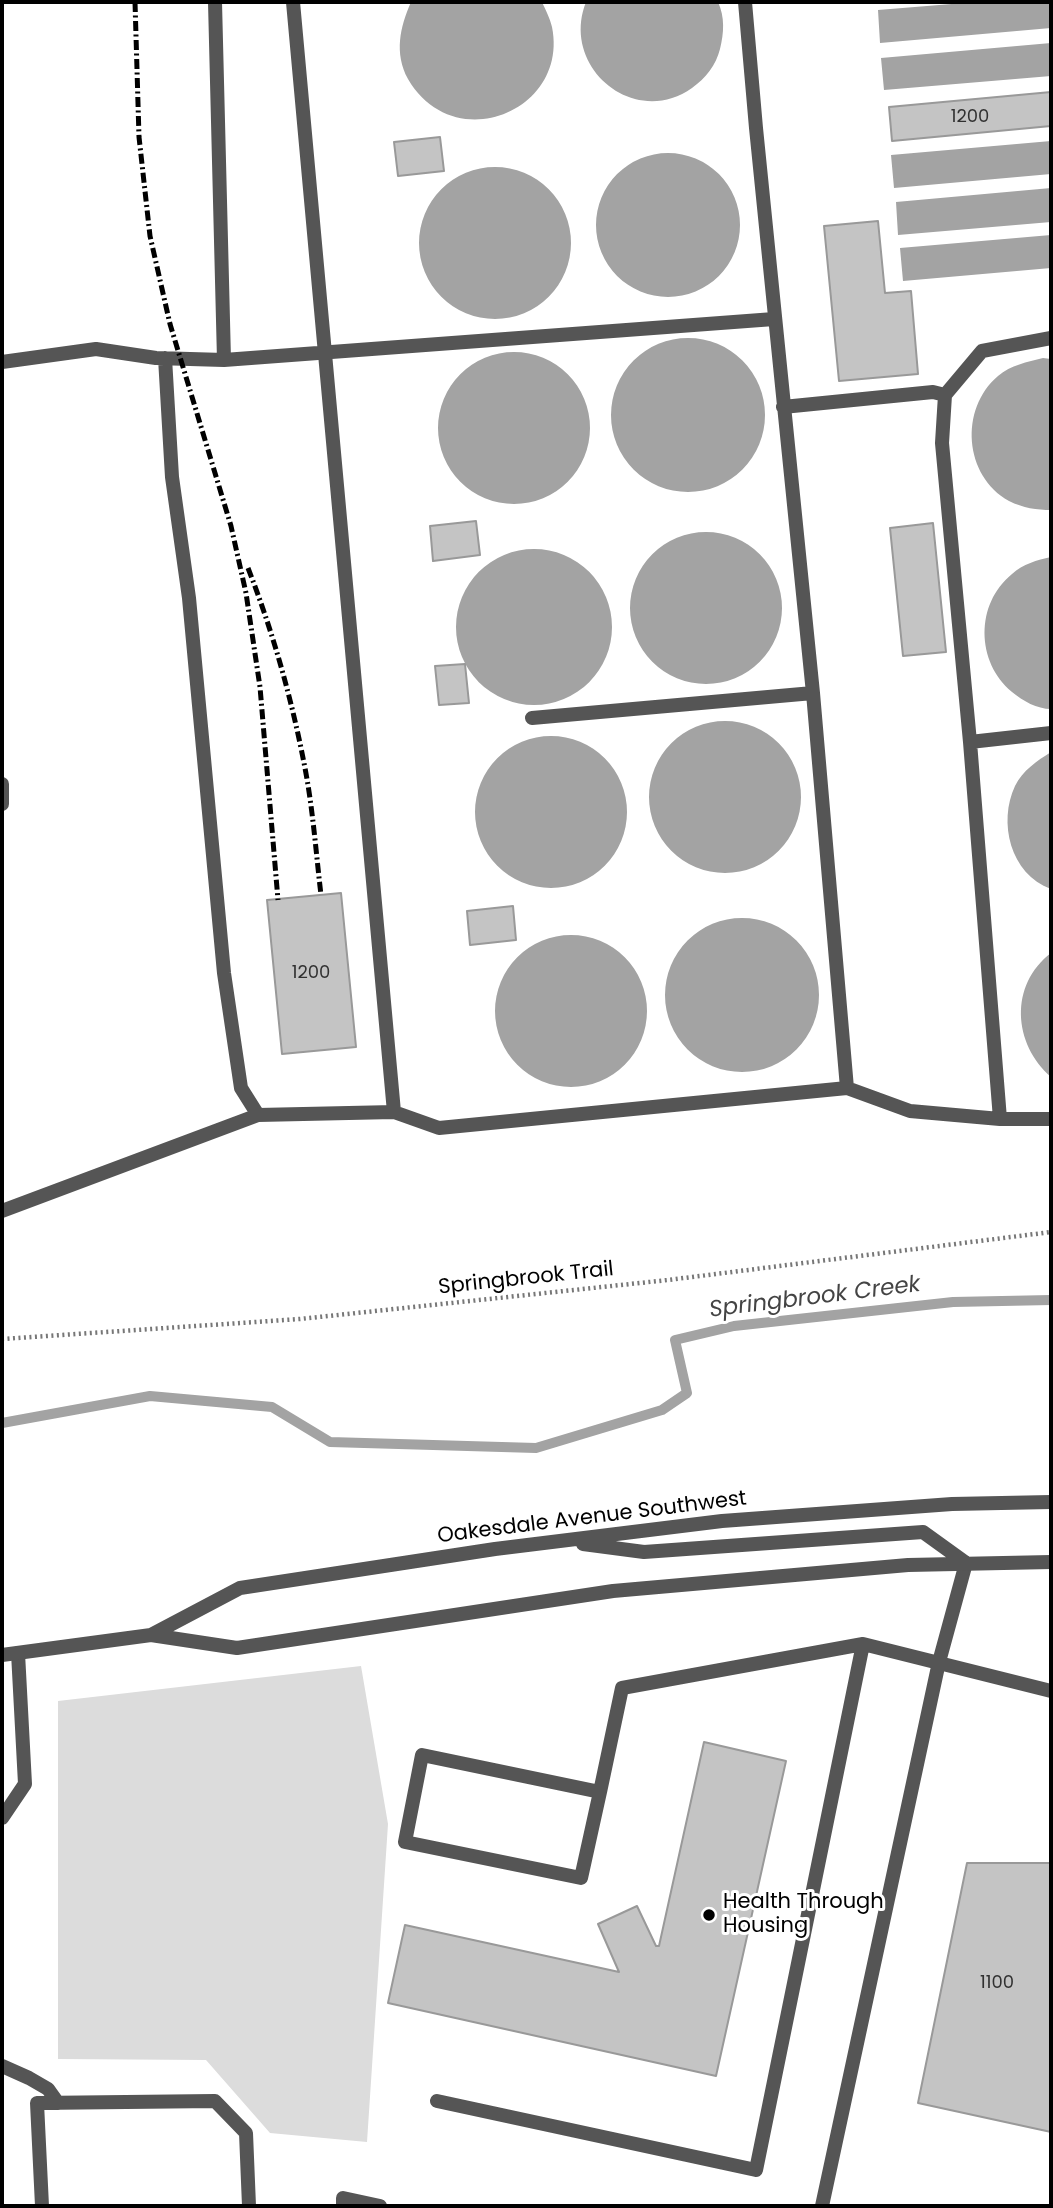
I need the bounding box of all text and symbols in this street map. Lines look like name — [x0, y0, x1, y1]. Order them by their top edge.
house number: 1200 — [951, 106, 989, 128]
house number: 1200 — [292, 962, 330, 984]
street label: Springbrook Trail — [437, 1257, 615, 1301]
water label: Springbrook Creek — [708, 1271, 922, 1325]
street label: Oakesdale Avenue Southwest — [436, 1487, 748, 1549]
place label: Health Through Housing — [723, 1890, 884, 1940]
marker: Health Through Housing — [701, 1907, 717, 1923]
house number: 1100 — [980, 1972, 1014, 1994]

